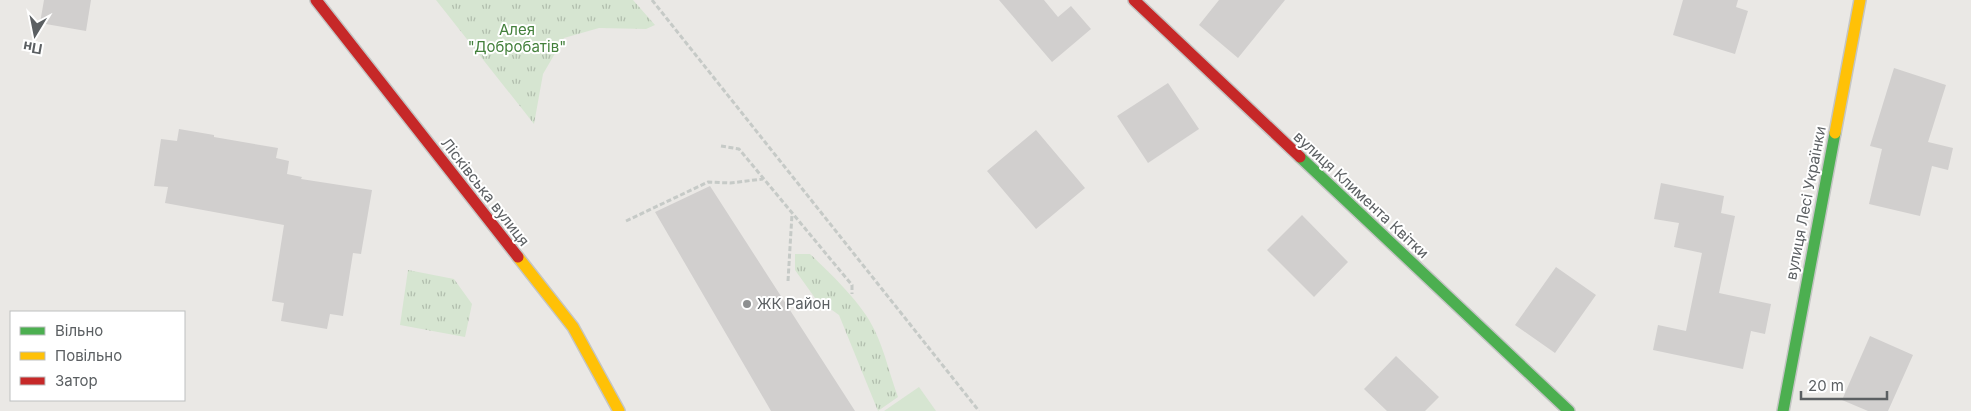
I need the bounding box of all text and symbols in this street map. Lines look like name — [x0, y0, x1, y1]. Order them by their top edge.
north arrow — [10, 10, 60, 60]
park label: Алея "Добробатів" — [468, 20, 566, 56]
text: Пн — [22, 38, 44, 58]
street label: вулиця Лесі Українки — [1781, 124, 1830, 281]
street label: вулиця Климента Квітки — [1290, 127, 1433, 262]
street label: Лісківська вулиця — [437, 134, 534, 250]
place label: ЖК Район — [757, 294, 830, 313]
marker: ЖК Район — [741, 298, 753, 310]
legend — [10, 311, 185, 401]
text: Вільно — [55, 321, 103, 340]
text: Повільно — [55, 346, 122, 365]
scale bar — [1801, 368, 1887, 400]
text: Затор — [55, 371, 98, 390]
text: 20 m — [1808, 376, 1844, 395]

